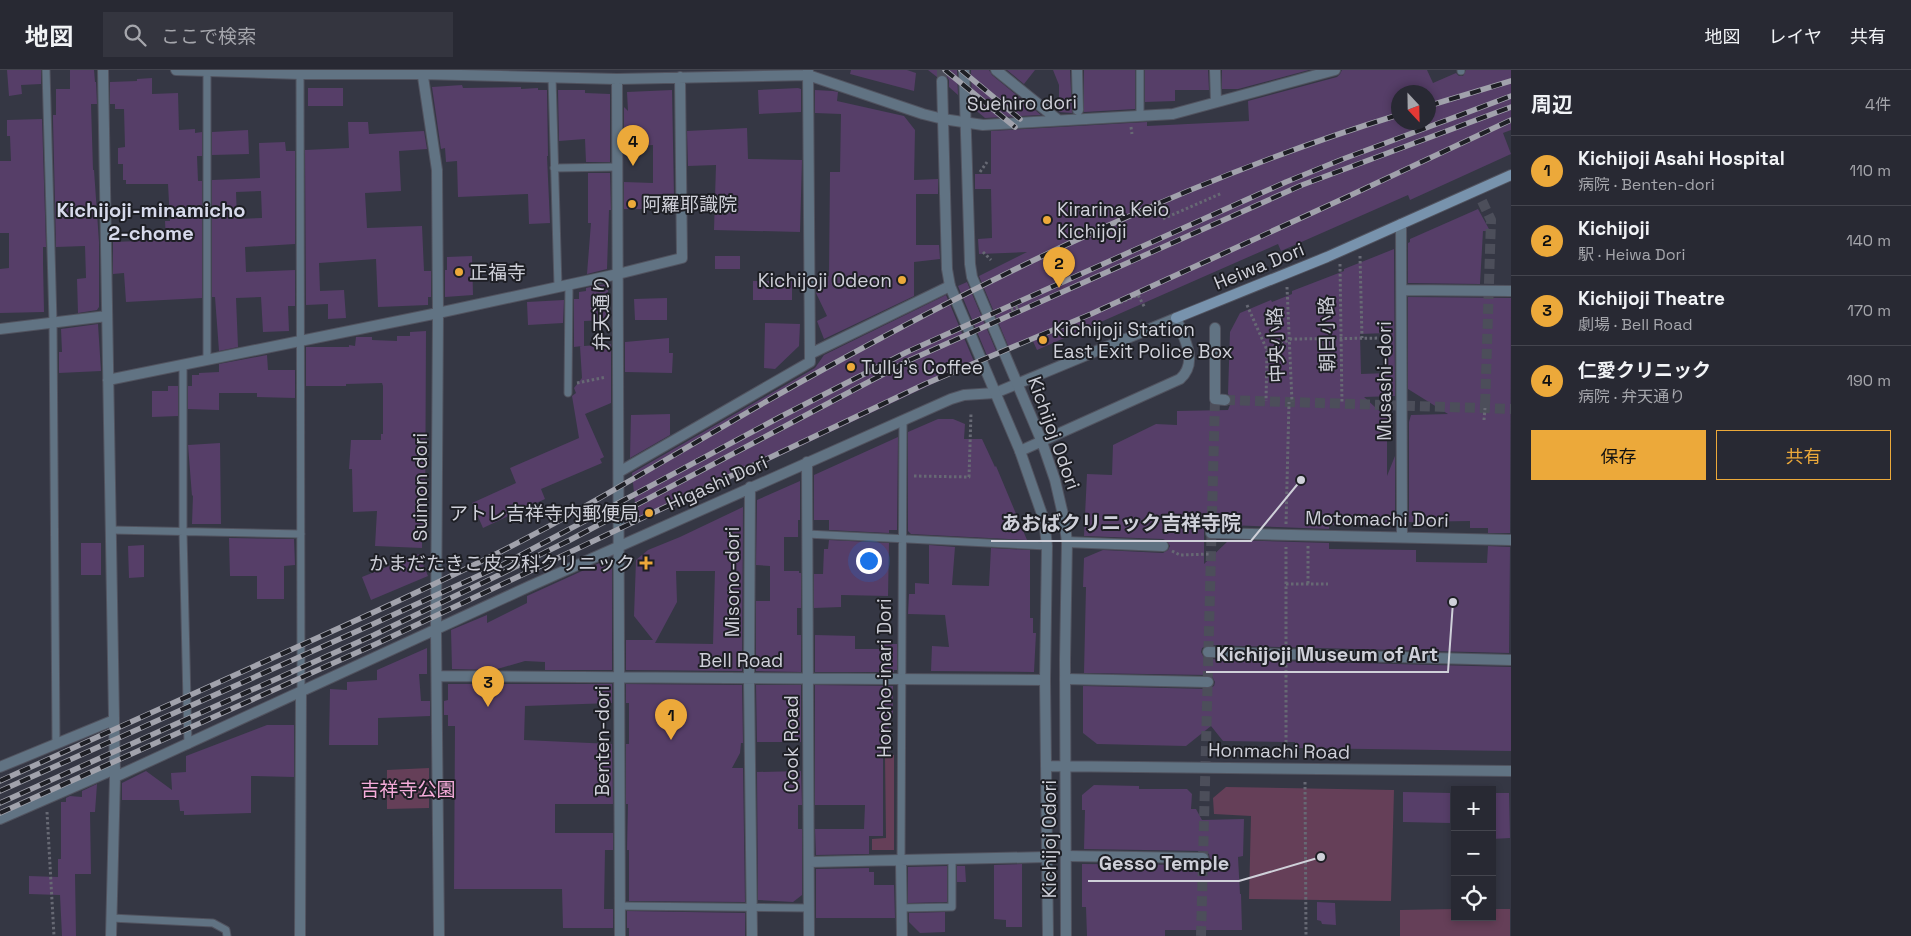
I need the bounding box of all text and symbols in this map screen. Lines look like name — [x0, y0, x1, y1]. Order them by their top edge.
search box — [103, 12, 453, 57]
text: 地図 — [25, 21, 73, 52]
icon: search — [121, 21, 149, 49]
text: ここで検索 — [161, 24, 256, 49]
text: 地図 — [1705, 25, 1741, 48]
text: レイヤ — [1769, 25, 1822, 48]
text: 共有 — [1850, 25, 1886, 48]
north arrow — [1391, 85, 1436, 130]
street label: Suehiro dori — [967, 90, 1077, 116]
text: 周辺 — [1531, 91, 1573, 118]
text: 4件 — [1865, 94, 1891, 115]
pin: 4 — [617, 125, 649, 166]
text: Kichijoji Asahi Hospital — [1578, 146, 1785, 171]
text: 1 — [1543, 160, 1551, 181]
text: 110 m — [1849, 160, 1891, 181]
text: 病院 · Benten-dori — [1578, 174, 1715, 195]
place label: 阿羅耶識院 — [642, 192, 737, 217]
district label: Kichijoji-minamicho 2-chome — [56, 197, 246, 246]
place label: Kirarina Keio Kichijoji — [1057, 197, 1169, 244]
marker: 阿羅耶識院 — [626, 198, 638, 210]
marker: Kirarina Keio Kichijoji — [1041, 214, 1053, 226]
text: Kichijoji — [1578, 216, 1650, 241]
text: 2 — [1542, 230, 1552, 251]
text: 140 m — [1846, 230, 1891, 251]
street label: Heiwa Dori — [1210, 237, 1308, 295]
text: 駅 · Heiwa Dori — [1578, 244, 1686, 265]
pin: 2 — [1043, 247, 1075, 288]
place label: 正福寺 — [469, 260, 526, 285]
marker: 正福寺 — [453, 266, 465, 278]
place label: Kichijoji Odeon — [758, 268, 892, 293]
marker: Kichijoji Odeon — [896, 274, 908, 286]
street label: 弁天通り — [589, 275, 614, 351]
text: Kichijoji Theatre — [1578, 286, 1725, 311]
street label: 朝日小路 — [1314, 296, 1340, 372]
text: 3 — [1542, 300, 1552, 321]
text: 170 m — [1847, 300, 1891, 321]
street label: 中央小路 — [1262, 307, 1290, 383]
text: 劇場 · Bell Road — [1578, 314, 1693, 335]
place label: Kichijoji Station East Exit Police Box — [1053, 317, 1233, 364]
street label: Musashi-dori — [1372, 321, 1397, 441]
marker: Kichijoji Station East Exit Police Box — [1037, 334, 1049, 346]
place label: Tully's Coffee — [861, 355, 983, 380]
text: 仁愛クリニック — [1578, 358, 1711, 383]
marker: Tully's Coffee — [845, 361, 857, 373]
text: 4 — [1542, 370, 1552, 391]
text: 190 m — [1846, 370, 1891, 391]
street label: Kichijoj Odori — [1022, 373, 1086, 493]
text: 病院 · 弁天通り — [1578, 386, 1685, 407]
button: 保存 — [1531, 430, 1706, 480]
button: 共有 — [1716, 430, 1891, 480]
street label: Suimon dori — [408, 433, 433, 541]
street label: Higashi Dori — [663, 450, 771, 516]
place label: アトレ吉祥寺内郵便局 — [449, 501, 639, 526]
street label: Motomachi Dori — [1305, 505, 1449, 533]
callout: あおばクリニック吉祥寺院 — [991, 506, 1251, 541]
marker: アトレ吉祥寺内郵便局 — [643, 507, 655, 519]
text: あおばクリニック吉祥寺院 — [1001, 510, 1241, 536]
street label: Misono-dori — [720, 527, 745, 637]
your location — [856, 548, 882, 574]
place label: かまだたきこ皮フ科クリニック — [369, 551, 635, 576]
marker: かまだたきこ皮フ科クリニック — [639, 556, 653, 570]
street label: Honcho-inari Dori — [872, 598, 897, 758]
callout: Kichijoji Museum of Art — [1206, 637, 1448, 672]
text: Kichijoji Museum of Art — [1216, 641, 1438, 667]
street label: Bell Road — [699, 648, 783, 673]
pin: 3 — [472, 666, 504, 707]
street label: Benten-dori — [590, 686, 615, 796]
street label: Cook Road — [779, 695, 804, 793]
pin: 1 — [655, 699, 687, 740]
street label: Honmachi Road — [1208, 737, 1350, 765]
park label: 吉祥寺公園 — [360, 777, 456, 802]
street label: Kichijoj Odori — [1037, 780, 1062, 898]
map controls — [1451, 786, 1496, 921]
button: + — [1451, 786, 1496, 831]
button: − — [1451, 831, 1496, 876]
callout: Gesso Temple — [1088, 846, 1239, 881]
text: Gesso Temple — [1099, 850, 1229, 876]
button: locate — [1451, 876, 1496, 921]

